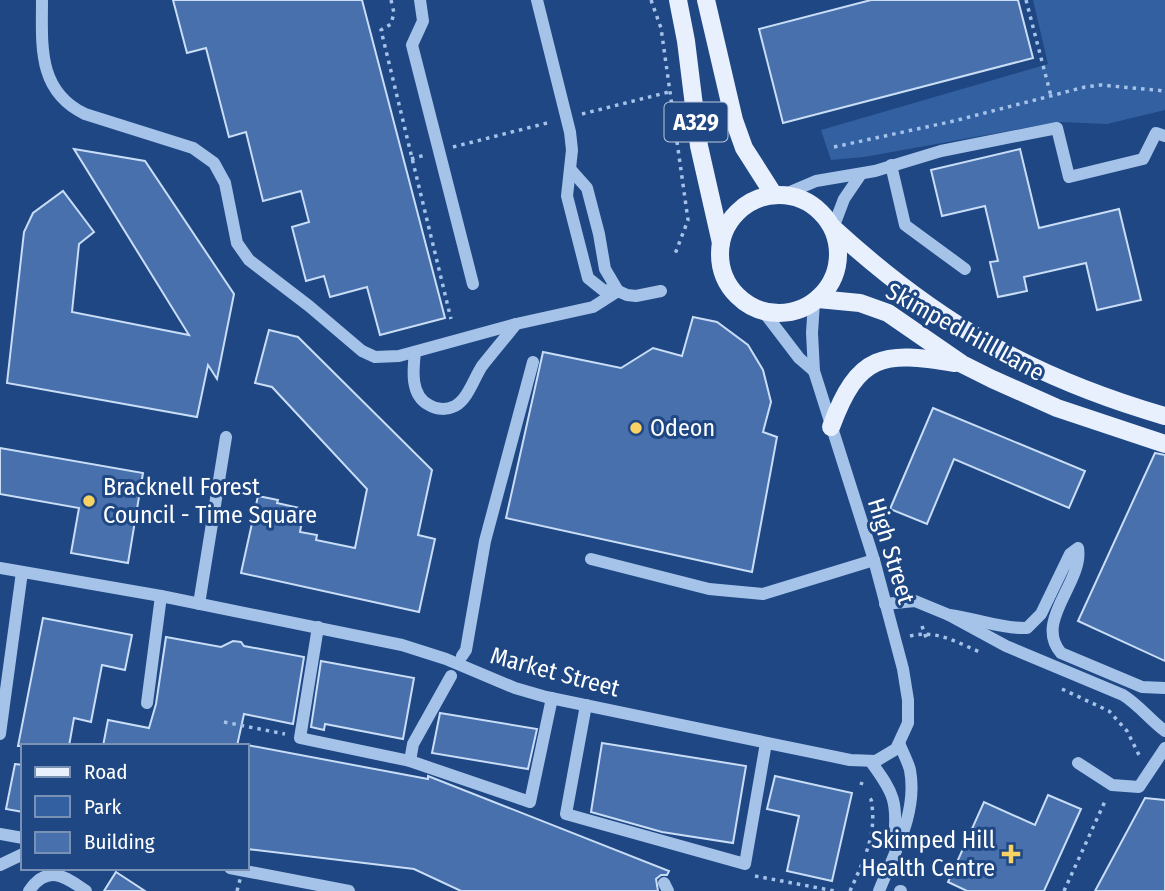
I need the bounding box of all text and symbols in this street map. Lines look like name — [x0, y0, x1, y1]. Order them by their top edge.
road number: A329 — [664, 102, 728, 141]
street label: Skimped Hill Lane — [881, 277, 1049, 387]
place label: Odeon — [650, 414, 715, 442]
marker: Odeon — [628, 420, 644, 436]
place label: Bracknell Forest Council - Time Square — [103, 473, 317, 529]
marker: Bracknell Forest Council - Time Square — [81, 493, 97, 509]
street label: High Street — [862, 495, 920, 607]
street label: Market Street — [487, 641, 623, 703]
legend — [21, 744, 248, 870]
text: Road — [84, 759, 128, 785]
text: Park — [84, 794, 122, 820]
place label: Skimped Hill Health Centre — [861, 826, 995, 882]
text: Building — [84, 829, 155, 855]
marker: Skimped Hill Health Centre — [1001, 844, 1021, 864]

